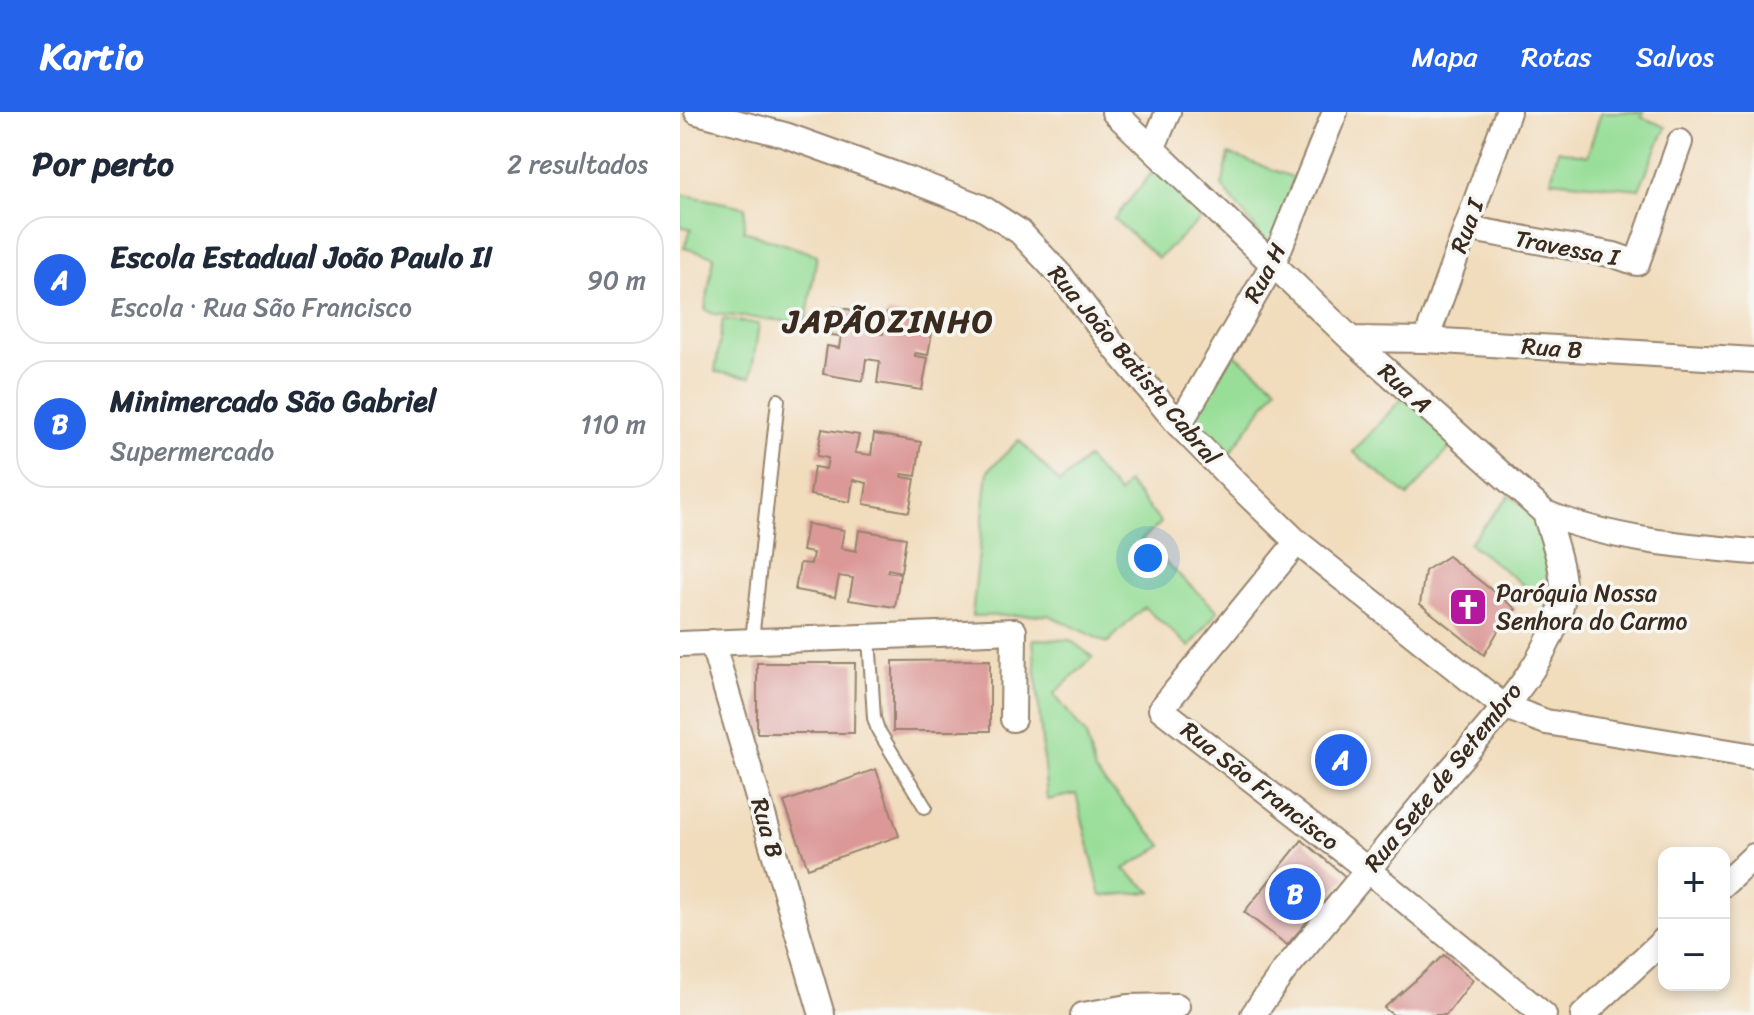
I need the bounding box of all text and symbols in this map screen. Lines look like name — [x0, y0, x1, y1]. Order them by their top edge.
text: Kartio — [40, 23, 144, 90]
text: Mapa — [1411, 32, 1477, 81]
text: Rotas — [1521, 32, 1592, 81]
text: Salvos — [1636, 32, 1714, 81]
text: Por perto — [32, 134, 174, 194]
text: 2 resultados — [507, 141, 648, 187]
street label: Rua I — [1438, 191, 1497, 259]
street label: Travessa I — [1511, 217, 1624, 279]
text: Escola Estadual João Paulo II — [110, 230, 492, 284]
street label: Rua H — [1232, 235, 1298, 311]
street label: Rua João Batista Cabral — [1037, 255, 1232, 476]
text: A — [51, 257, 69, 303]
text: 90 m — [587, 257, 646, 303]
text: Escola · Rua São Francisco — [110, 284, 412, 330]
district label: JAPÃOZINHO — [781, 293, 995, 350]
street label: Rua B — [1520, 325, 1584, 371]
street label: Rua A — [1368, 352, 1442, 424]
text: Minimercado São Gabriel — [110, 374, 436, 428]
text: B — [52, 401, 68, 447]
text: 110 m — [581, 401, 646, 447]
text: Supermercado — [110, 428, 274, 474]
your location — [1128, 538, 1168, 578]
place label: Paróquia Nossa Senhora do Carmo — [1496, 572, 1688, 642]
church icon: Paróquia Nossa Senhora do Carmo — [1447, 586, 1489, 628]
street label: Rua Sete de Setembro — [1353, 673, 1533, 881]
street label: Rua São Francisco — [1171, 710, 1349, 862]
pin: A — [1315, 730, 1367, 790]
street label: Rua B — [738, 793, 796, 863]
map controls — [1658, 847, 1730, 991]
button: + — [1658, 847, 1730, 919]
pin: B — [1269, 864, 1321, 924]
button: − — [1658, 919, 1730, 991]

